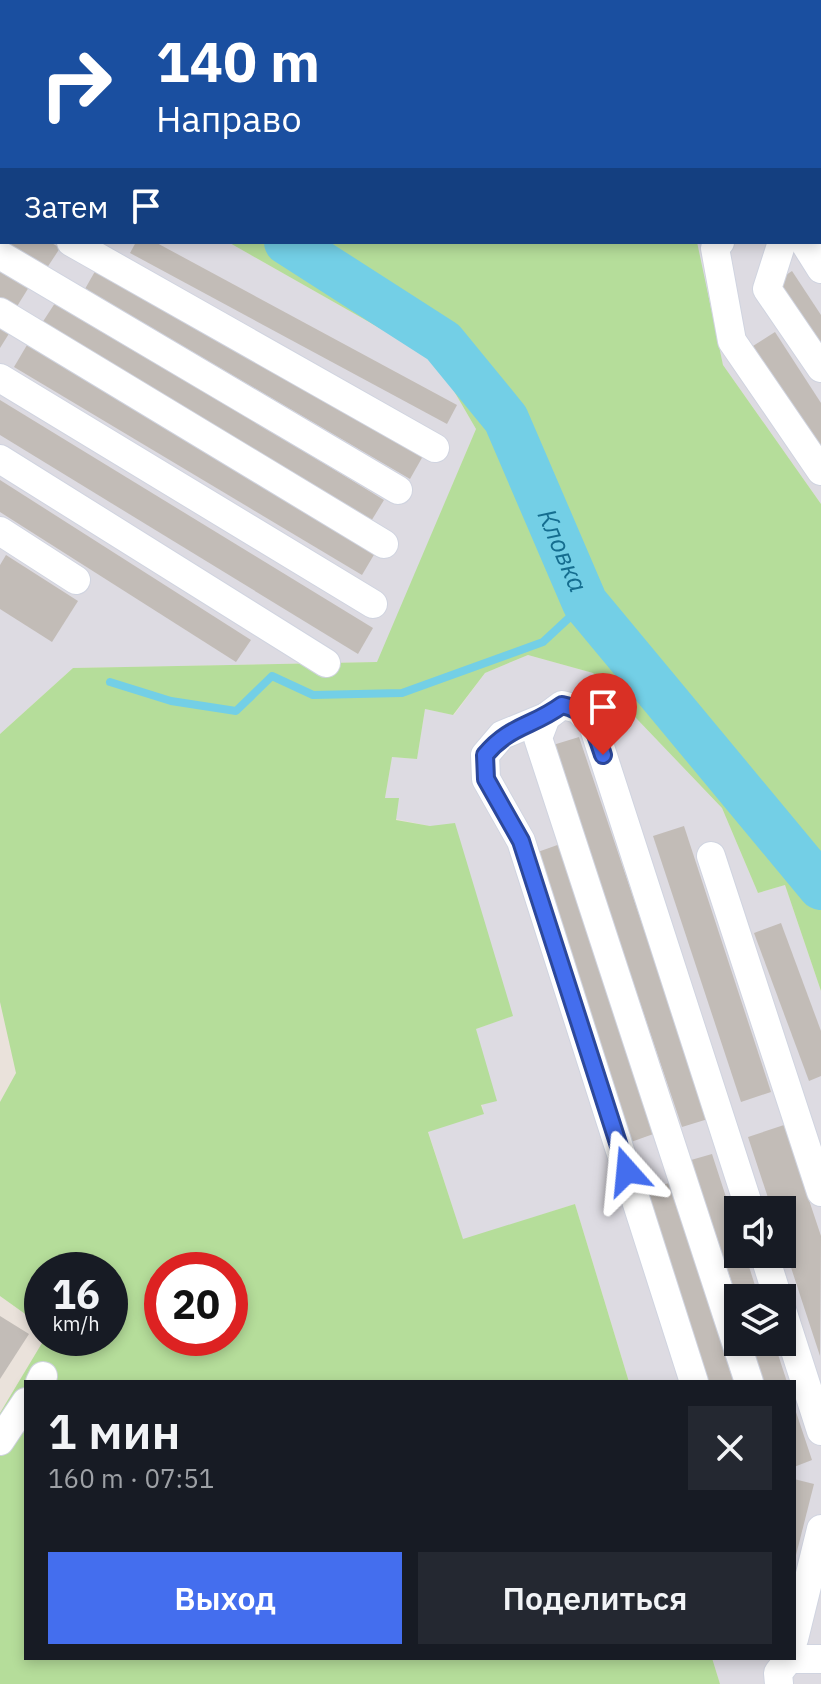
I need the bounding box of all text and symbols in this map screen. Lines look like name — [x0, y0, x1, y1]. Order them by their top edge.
text: 140 m — [156, 25, 320, 97]
icon: right — [24, 32, 128, 136]
text: Направо — [156, 95, 302, 142]
icon: arrive — [124, 184, 168, 228]
text: Затем — [24, 187, 108, 226]
water label: Кловка — [531, 503, 596, 597]
pin — [569, 673, 637, 755]
icon: arrive — [581, 685, 625, 729]
position arrow — [585, 1129, 669, 1213]
map controls — [724, 1196, 796, 1356]
button: sound — [724, 1196, 796, 1268]
speed limit sign: 20 — [144, 1252, 248, 1356]
text: 16 — [52, 1268, 100, 1320]
button: layers — [724, 1284, 796, 1356]
text: km/h — [52, 1310, 100, 1337]
text: 1 мин — [48, 1400, 181, 1462]
button: close — [688, 1406, 772, 1490]
text: 160 m · 07:51 — [48, 1461, 214, 1495]
button: Выход — [48, 1552, 402, 1644]
button: Поделиться — [418, 1552, 772, 1644]

